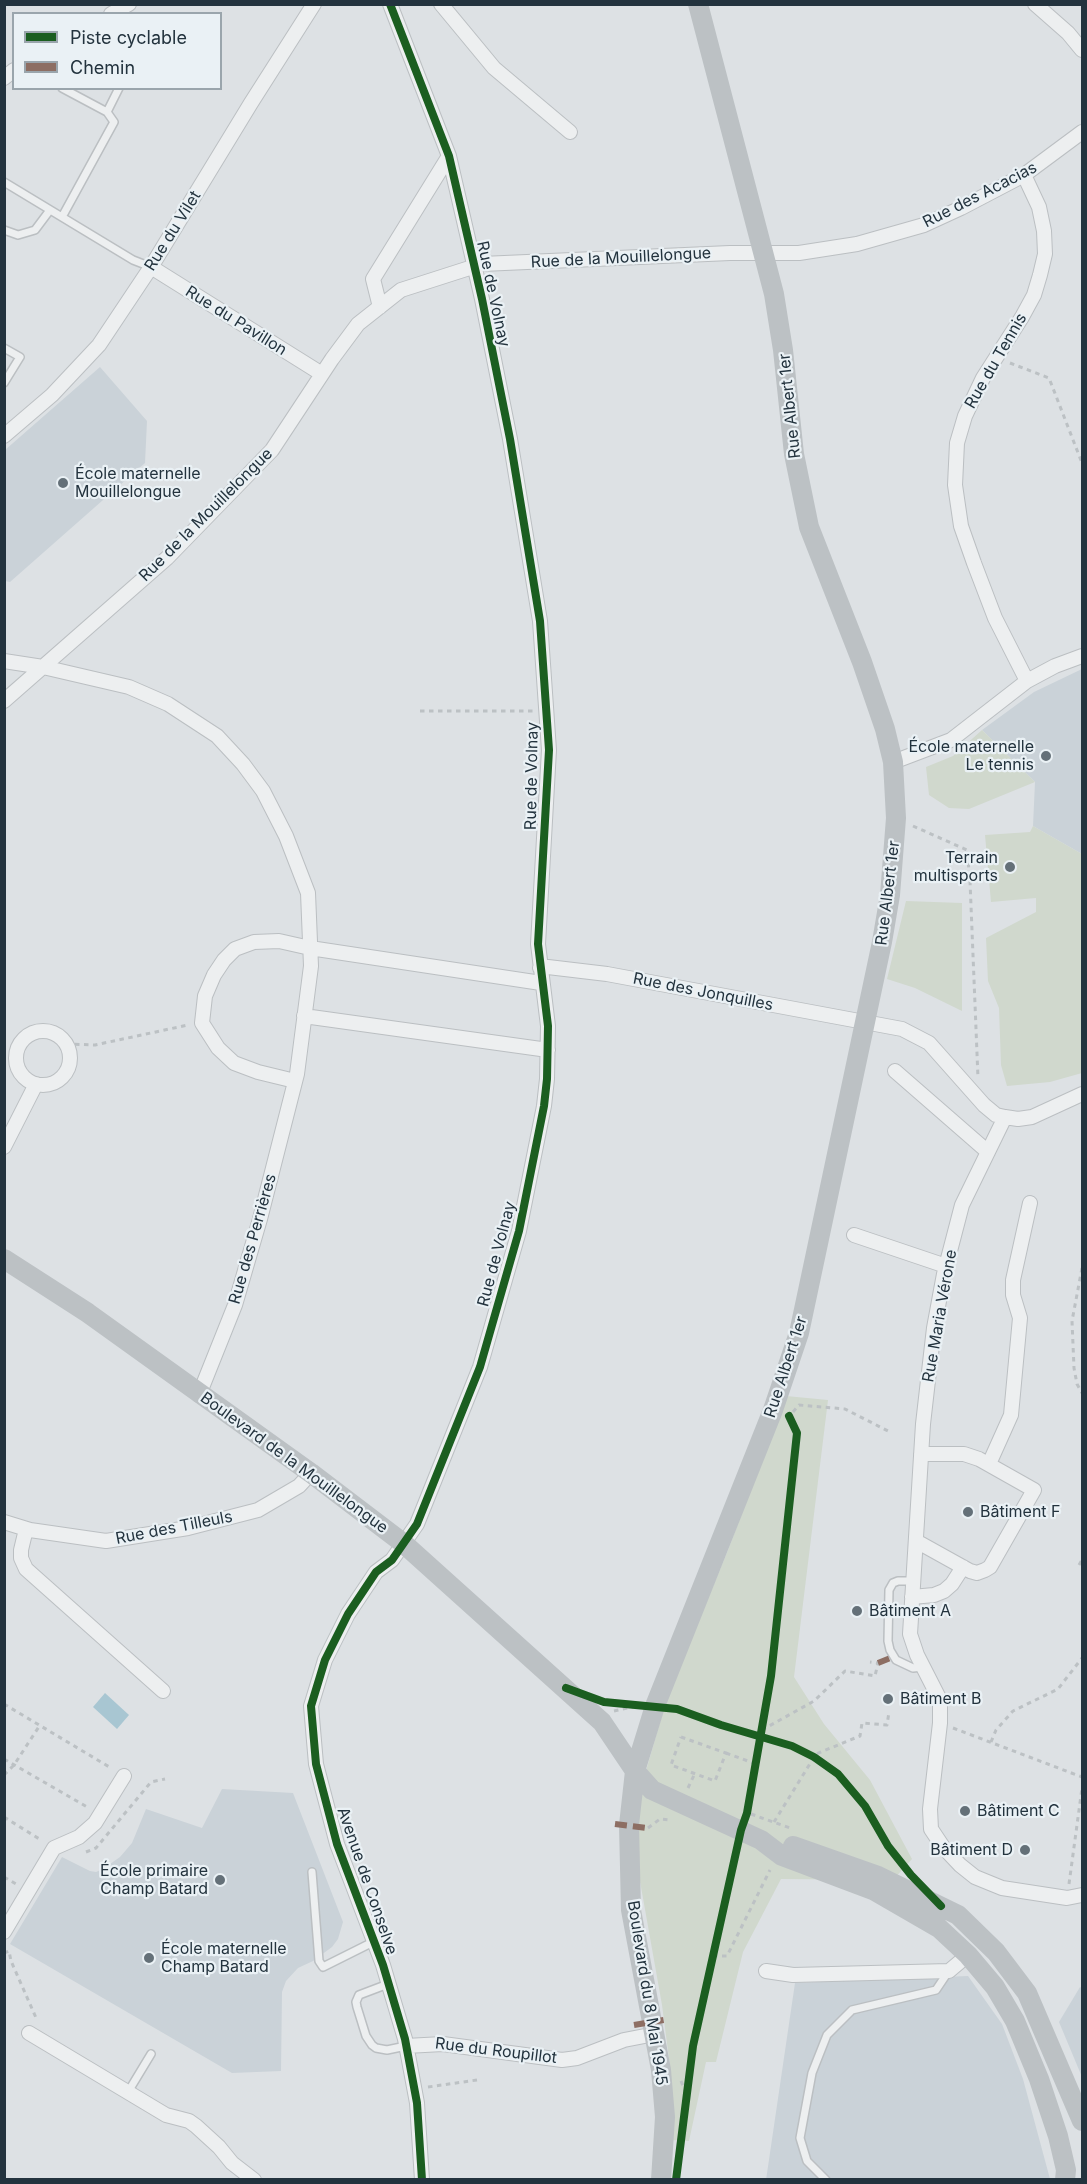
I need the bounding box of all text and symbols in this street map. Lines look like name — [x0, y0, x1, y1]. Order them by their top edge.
legend — [12, 12, 222, 90]
text: Piste cyclable — [70, 27, 187, 48]
text: Chemin — [70, 57, 135, 78]
street label: Rue des Acacias — [920, 158, 1040, 232]
street label: Rue du Vilet — [141, 187, 205, 275]
street label: Rue de Volnay — [472, 239, 514, 349]
street label: Rue de la Mouillelongue — [530, 244, 712, 272]
street label: Rue du Pavillon — [182, 282, 290, 360]
street label: Rue du Tennis — [961, 310, 1031, 412]
street label: Rue Albert 1er — [775, 353, 805, 459]
street label: Rue de la Mouillelongue — [135, 444, 277, 586]
place label: École maternelle Mouillelongue — [75, 464, 201, 502]
marker: École maternelle Mouillelongue — [56, 476, 70, 490]
street label: Rue de Volnay — [521, 722, 543, 830]
place label: École maternelle Le tennis — [908, 737, 1034, 775]
marker: École maternelle Le tennis — [1039, 749, 1053, 763]
street label: Rue Albert 1er — [872, 839, 904, 947]
place label: Terrain multisports — [914, 848, 998, 886]
marker: Terrain multisports — [1003, 860, 1017, 874]
street label: Rue des Jonquilles — [631, 969, 775, 1015]
street label: Rue des Perrières — [225, 1172, 281, 1306]
street label: Rue de Volnay — [474, 1199, 520, 1309]
street label: Rue Maria Vérone — [919, 1248, 961, 1384]
street label: Rue Albert 1er — [761, 1314, 811, 1420]
street label: Boulevard de la Mouillelongue — [196, 1388, 392, 1538]
place label: Bâtiment F — [980, 1502, 1061, 1522]
marker: Bâtiment F — [961, 1505, 975, 1519]
street label: Rue des Tilleuls — [114, 1507, 234, 1549]
place label: Bâtiment A — [869, 1601, 951, 1621]
marker: Bâtiment A — [850, 1604, 864, 1618]
place label: Bâtiment B — [900, 1689, 982, 1709]
marker: Bâtiment B — [881, 1692, 895, 1706]
place label: Bâtiment C — [977, 1801, 1060, 1821]
marker: Bâtiment C — [958, 1804, 972, 1818]
street label: Avenue de Conselve — [333, 1805, 401, 1957]
place label: Bâtiment D — [930, 1840, 1013, 1860]
marker: Bâtiment D — [1018, 1843, 1032, 1857]
place label: École primaire Champ Batard — [100, 1861, 208, 1899]
marker: École primaire Champ Batard — [213, 1873, 227, 1887]
street label: Boulevard du 8 Mai 1945 — [623, 1899, 671, 2087]
place label: École maternelle Champ Batard — [161, 1939, 287, 1977]
marker: École maternelle Champ Batard — [142, 1951, 156, 1965]
street label: Rue du Roupillot — [434, 2034, 558, 2068]

